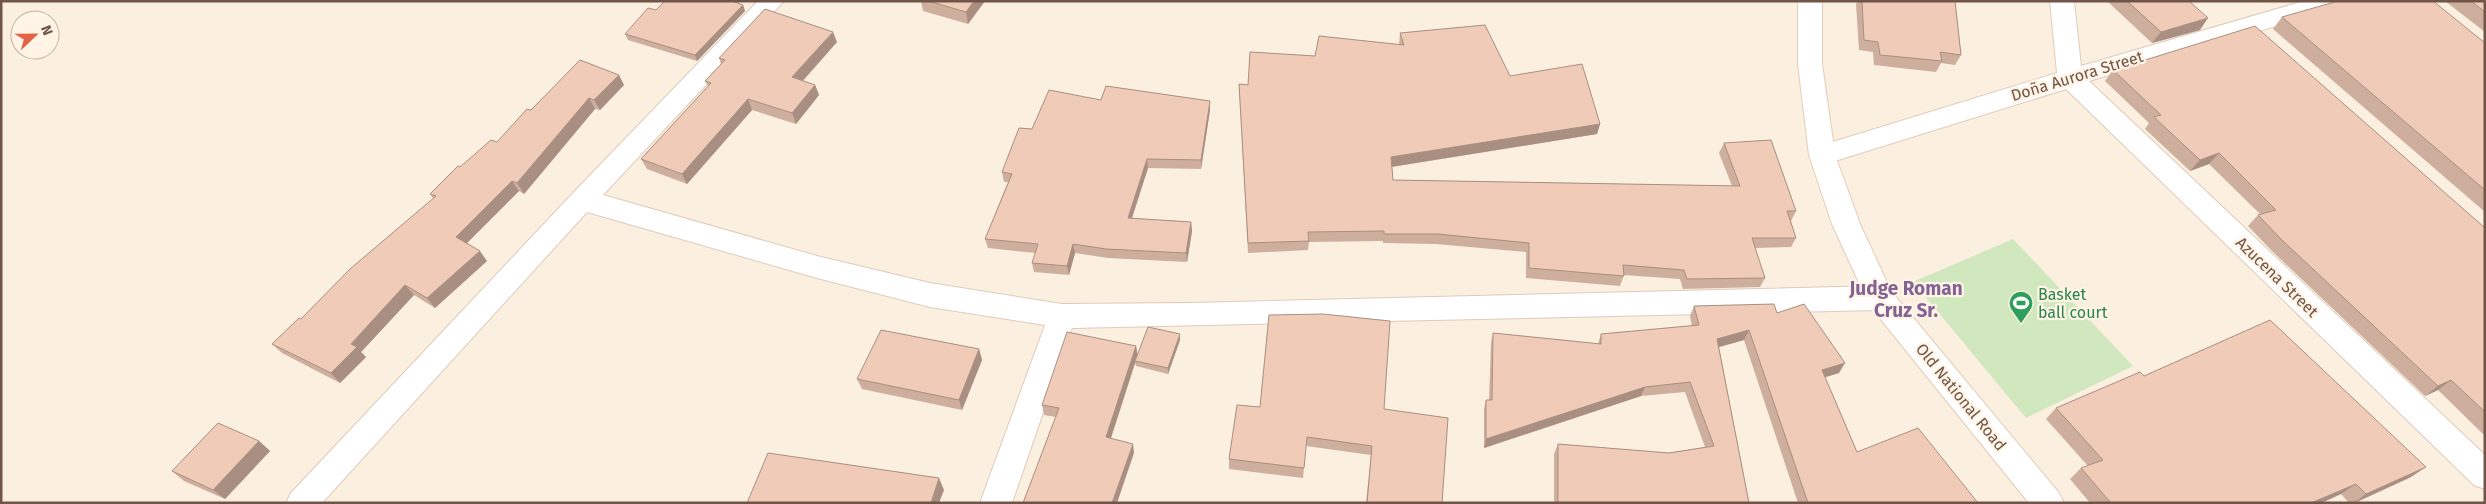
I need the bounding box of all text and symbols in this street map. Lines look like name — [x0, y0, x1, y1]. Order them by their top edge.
north arrow — [10, 10, 60, 60]
text: N — [37, 23, 56, 38]
street label: Doña Aurora Street — [2008, 47, 2146, 105]
street label: Azucena Street — [2232, 233, 2322, 321]
district label: Judge Roman Cruz Sr. — [1848, 277, 1963, 322]
place label: Basket ball court — [2038, 285, 2108, 322]
sports icon: Basket ball court — [2008, 290, 2034, 324]
street label: Old National Road — [1912, 340, 2010, 454]

